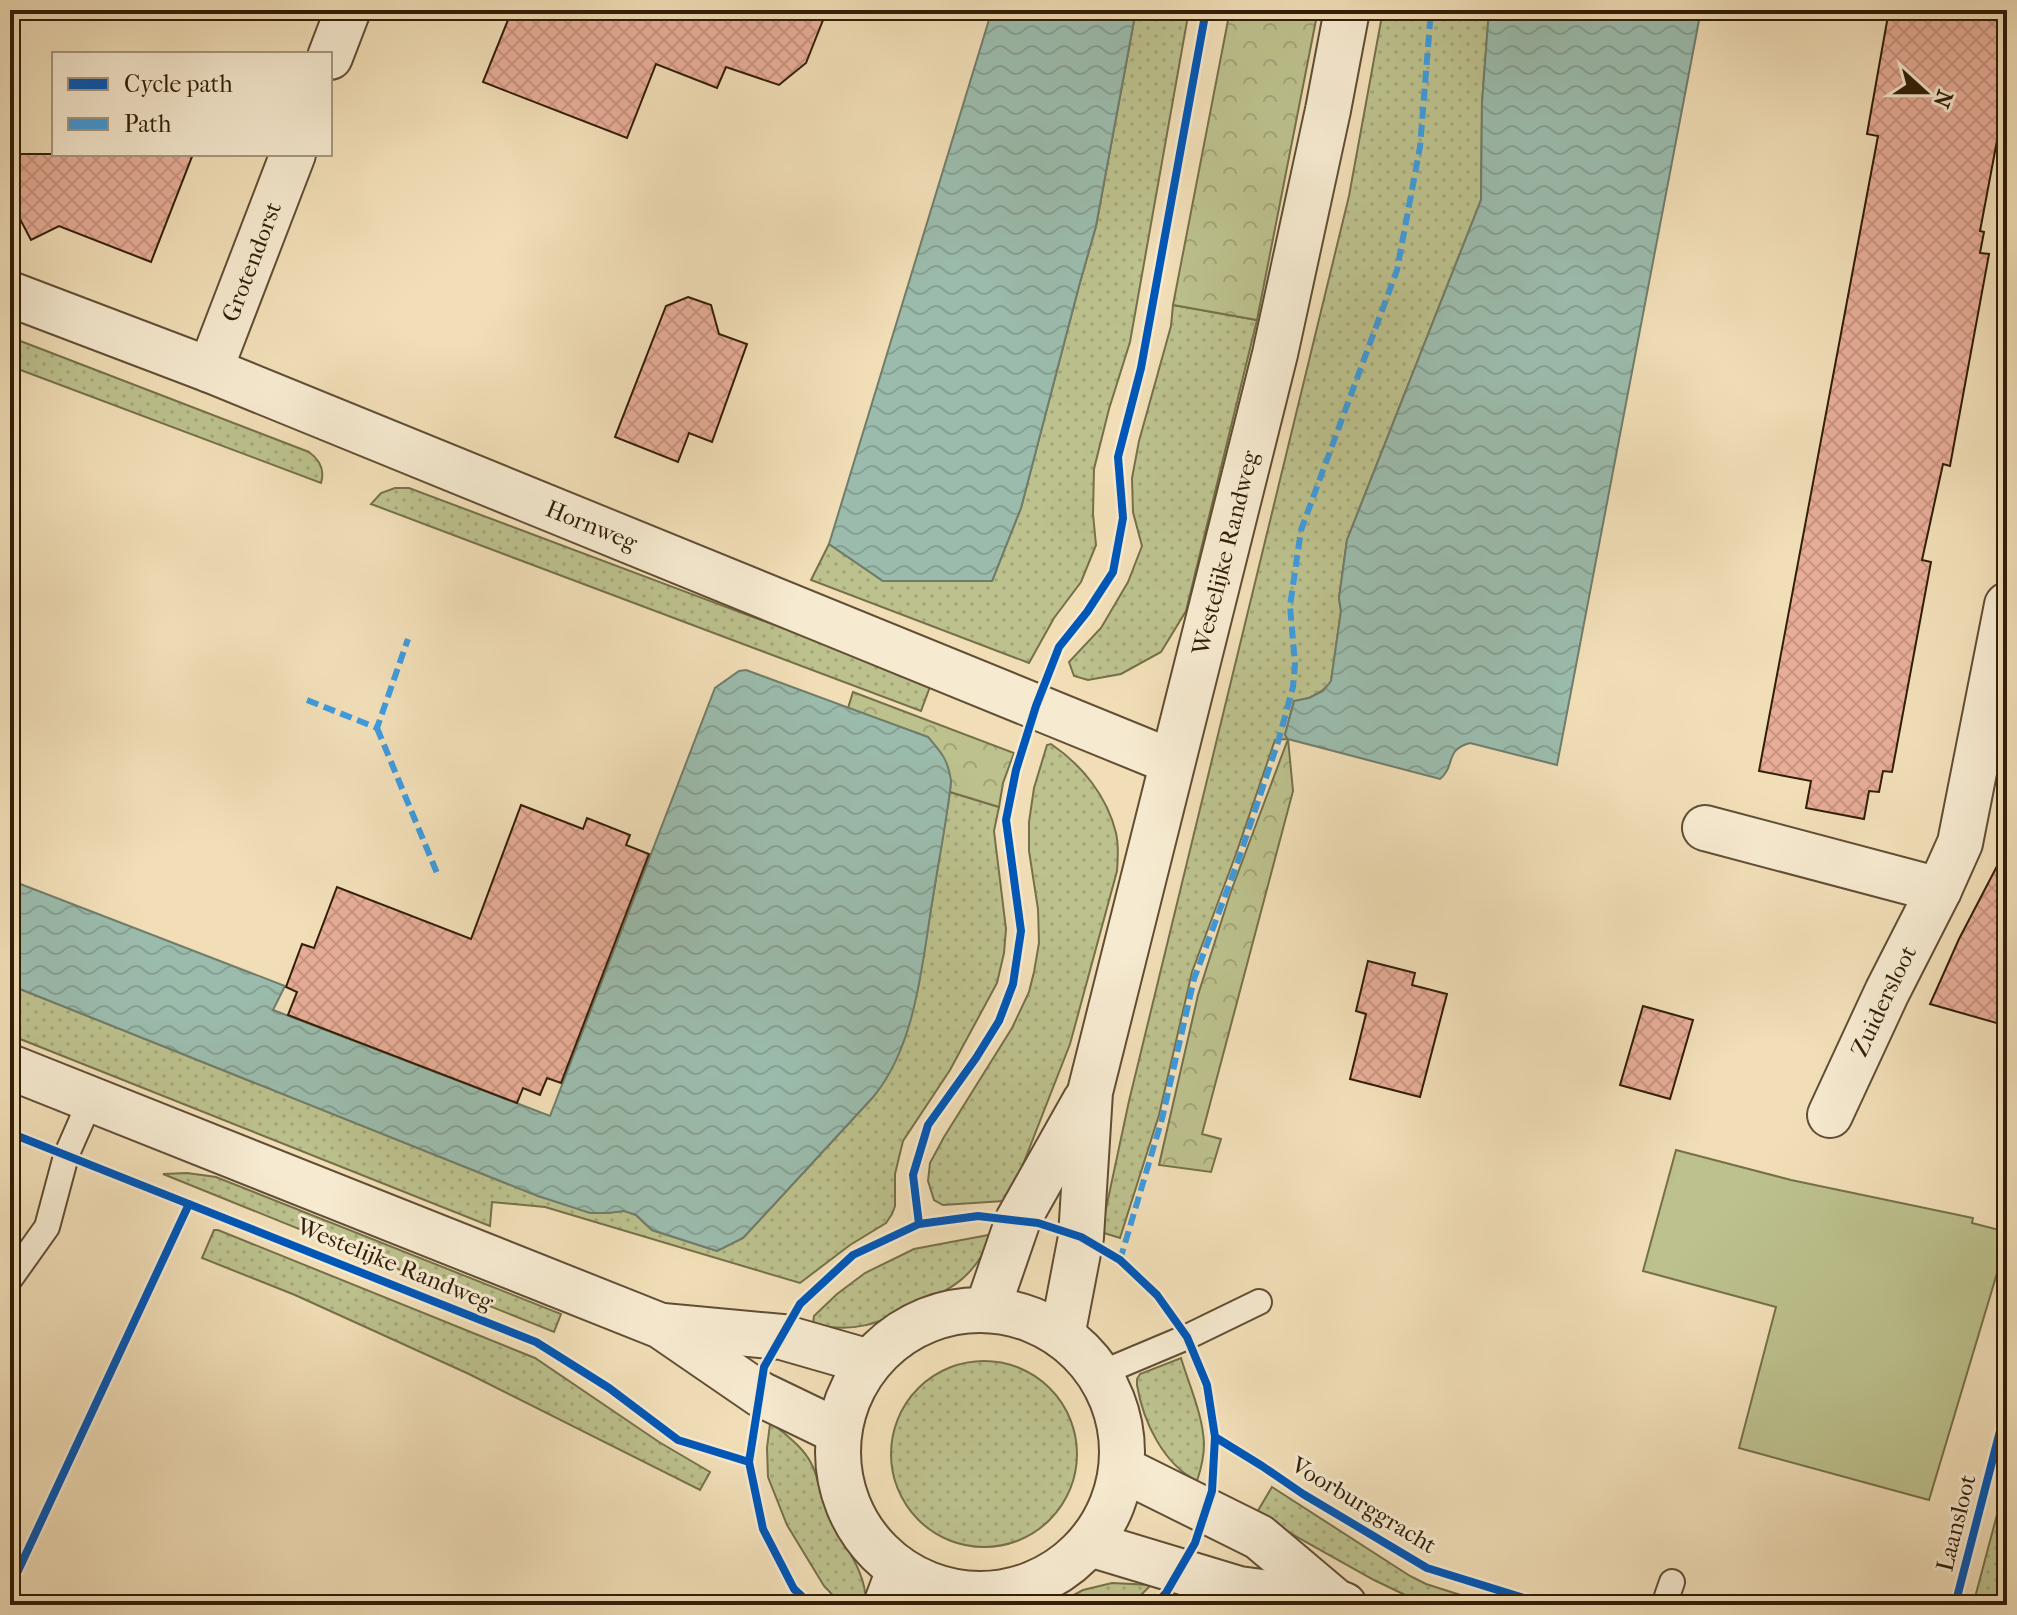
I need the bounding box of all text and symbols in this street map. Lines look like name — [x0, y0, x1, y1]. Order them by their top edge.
legend — [52, 52, 332, 156]
north arrow — [1885, 52, 1965, 132]
text: Cycle path — [124, 70, 233, 98]
text: N — [1928, 86, 1958, 112]
text: Path — [124, 110, 172, 138]
street label: Grotendorst — [216, 197, 287, 326]
street label: Westelijke Randweg — [1186, 447, 1265, 659]
street label: Hornweg — [542, 494, 643, 557]
street label: Zuidersloot — [1845, 940, 1923, 1061]
street label: Westelijke Randweg — [292, 1211, 498, 1317]
street label: Voorburggracht — [1286, 1450, 1442, 1559]
street label: Laansloot — [1930, 1471, 1982, 1574]

